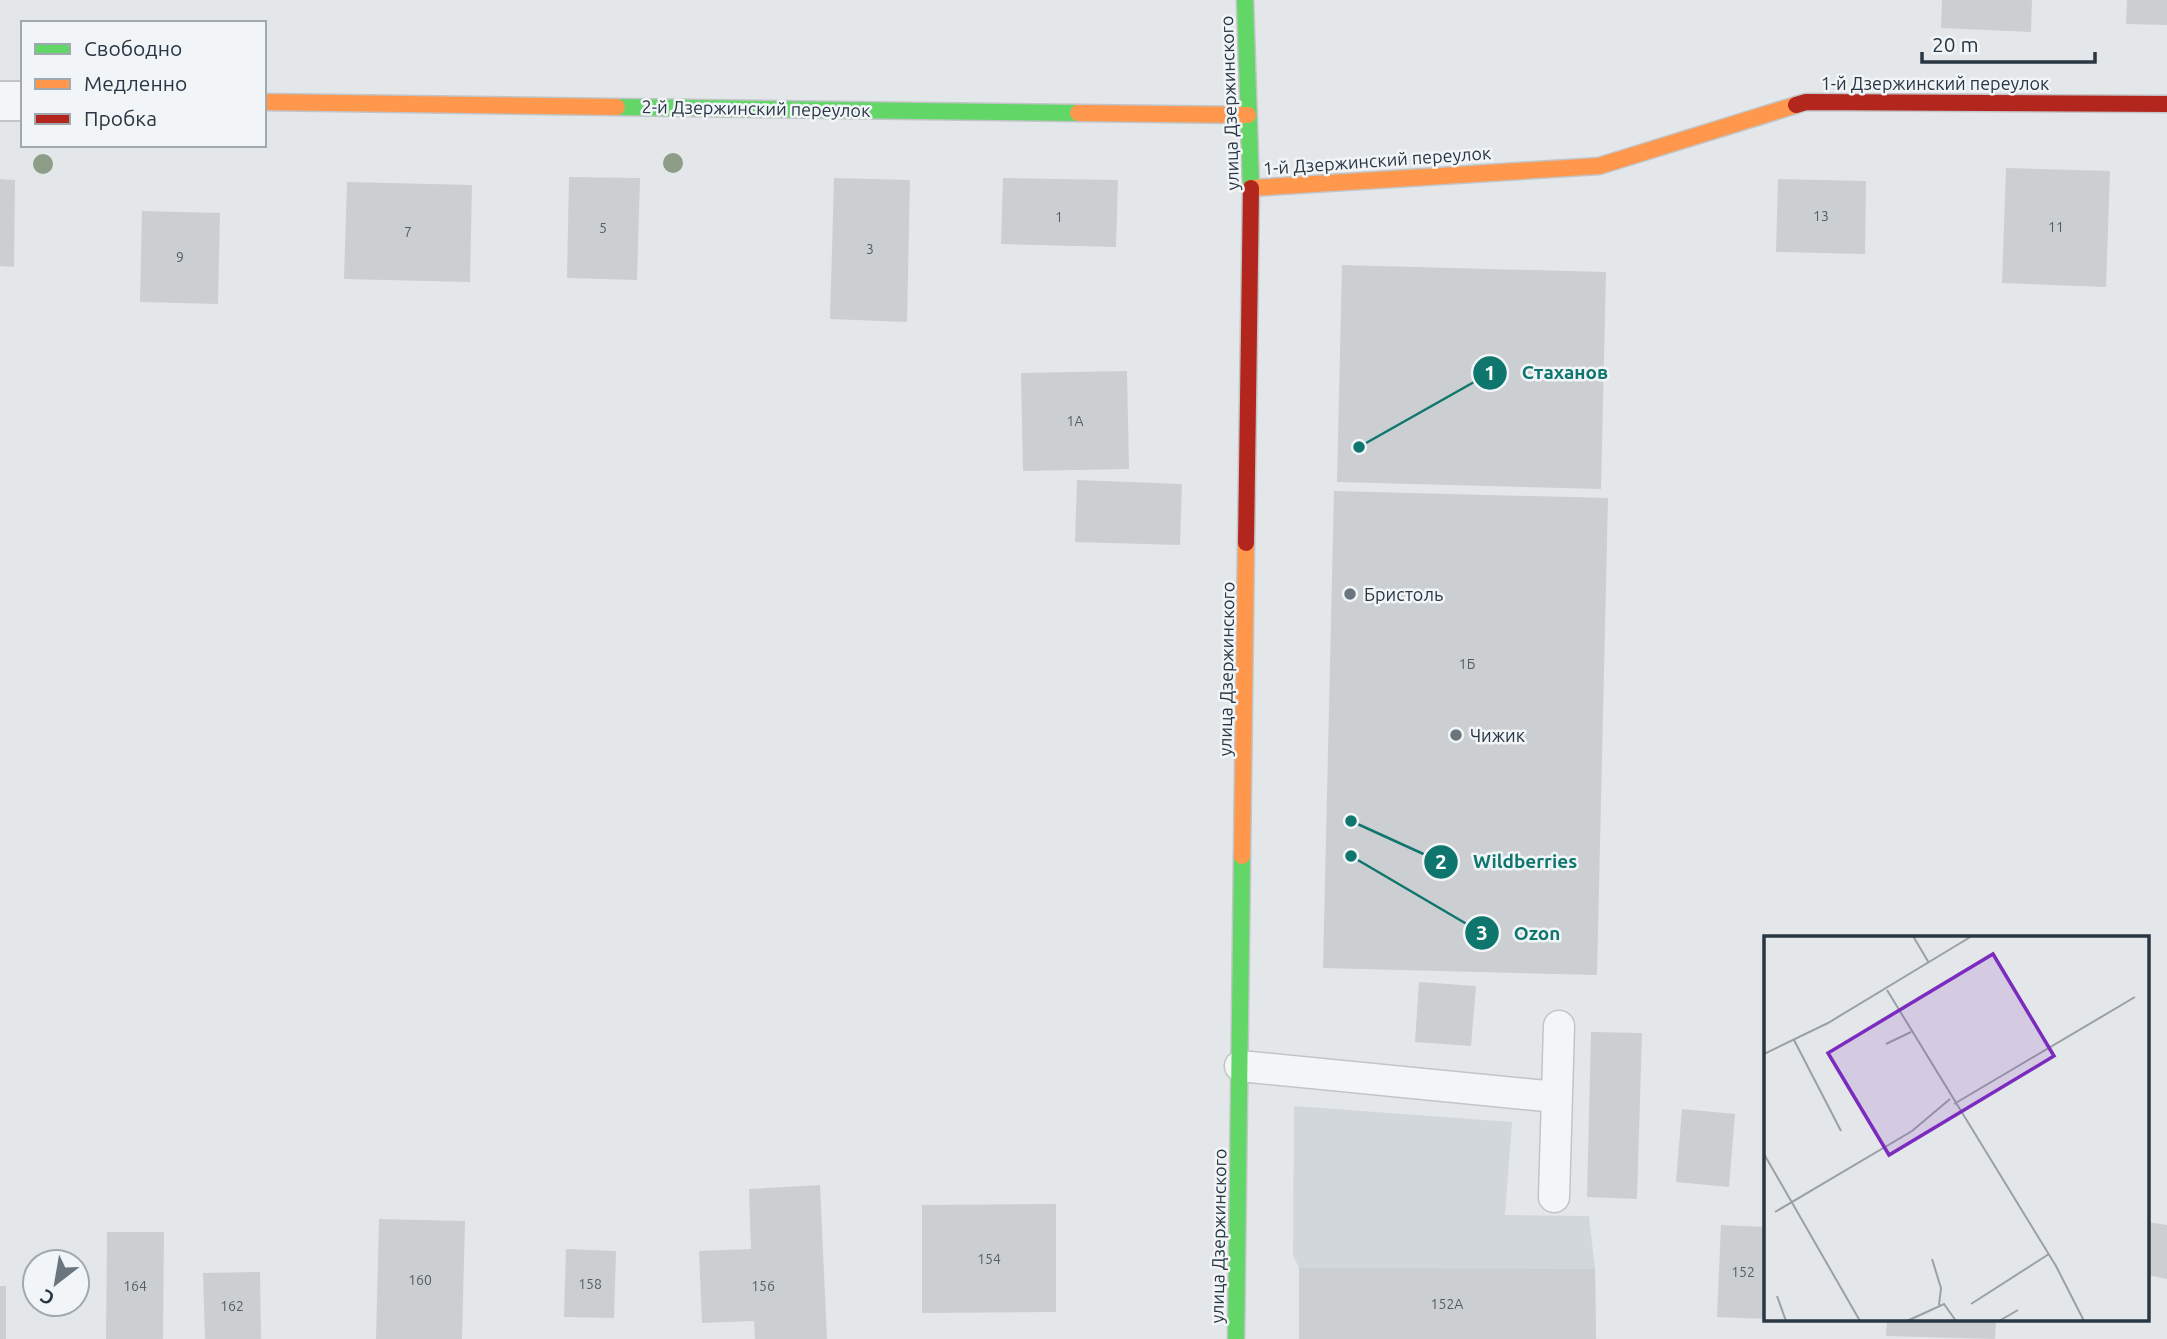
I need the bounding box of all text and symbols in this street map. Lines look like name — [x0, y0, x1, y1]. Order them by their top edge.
street label: улица Дзержинского — [1216, 15, 1242, 191]
legend — [21, 21, 266, 147]
scale bar — [1922, 21, 2095, 65]
text: 20 m — [1932, 32, 1979, 56]
text: Свободно — [84, 36, 182, 60]
text: Медленно — [84, 71, 187, 95]
street label: 1-й Дзержинский переулок — [1821, 73, 2049, 93]
street label: 2-й Дзержинский переулок — [642, 96, 870, 120]
text: Пробка — [84, 106, 157, 130]
street label: 1-й Дзержинский переулок — [1262, 142, 1492, 178]
house number: 13 — [1813, 208, 1829, 224]
house number: 1 — [1055, 209, 1063, 225]
house number: 11 — [2048, 219, 2064, 235]
house number: 5 — [599, 220, 607, 236]
house number: 7 — [404, 224, 412, 240]
house number: 3 — [866, 241, 874, 257]
house number: 9 — [176, 249, 184, 265]
callout: Стаханов — [1472, 353, 1622, 393]
text: 1 — [1484, 360, 1496, 384]
text: Стаханов — [1522, 361, 1608, 383]
house number: 1А — [1067, 413, 1084, 429]
street label: улица Дзержинского — [1214, 581, 1238, 757]
place label: Бристоль — [1364, 584, 1443, 604]
marker: Бристоль — [1342, 586, 1358, 602]
house number: 1Б — [1459, 656, 1475, 672]
place label: Чижик — [1470, 725, 1525, 745]
marker: Чижик — [1448, 727, 1464, 743]
callout: Wildberries — [1424, 842, 1591, 882]
text: 2 — [1435, 849, 1447, 873]
text: Wildberries — [1473, 850, 1577, 872]
callout: Ozon — [1465, 913, 1574, 953]
text: 3 — [1476, 920, 1488, 944]
text: Ozon — [1514, 922, 1560, 944]
inset map — [1764, 936, 2150, 1322]
street label: улица Дзержинского — [1206, 1148, 1230, 1324]
north arrow — [21, 1248, 91, 1318]
house number: 154 — [977, 1251, 1001, 1267]
house number: 152 — [1731, 1264, 1755, 1280]
house number: 160 — [408, 1272, 432, 1288]
house number: 158 — [578, 1276, 602, 1292]
house number: 164 — [123, 1278, 147, 1294]
house number: 156 — [751, 1278, 775, 1294]
text: С — [36, 1285, 58, 1310]
house number: 152А — [1431, 1296, 1463, 1312]
house number: 162 — [220, 1298, 244, 1314]

